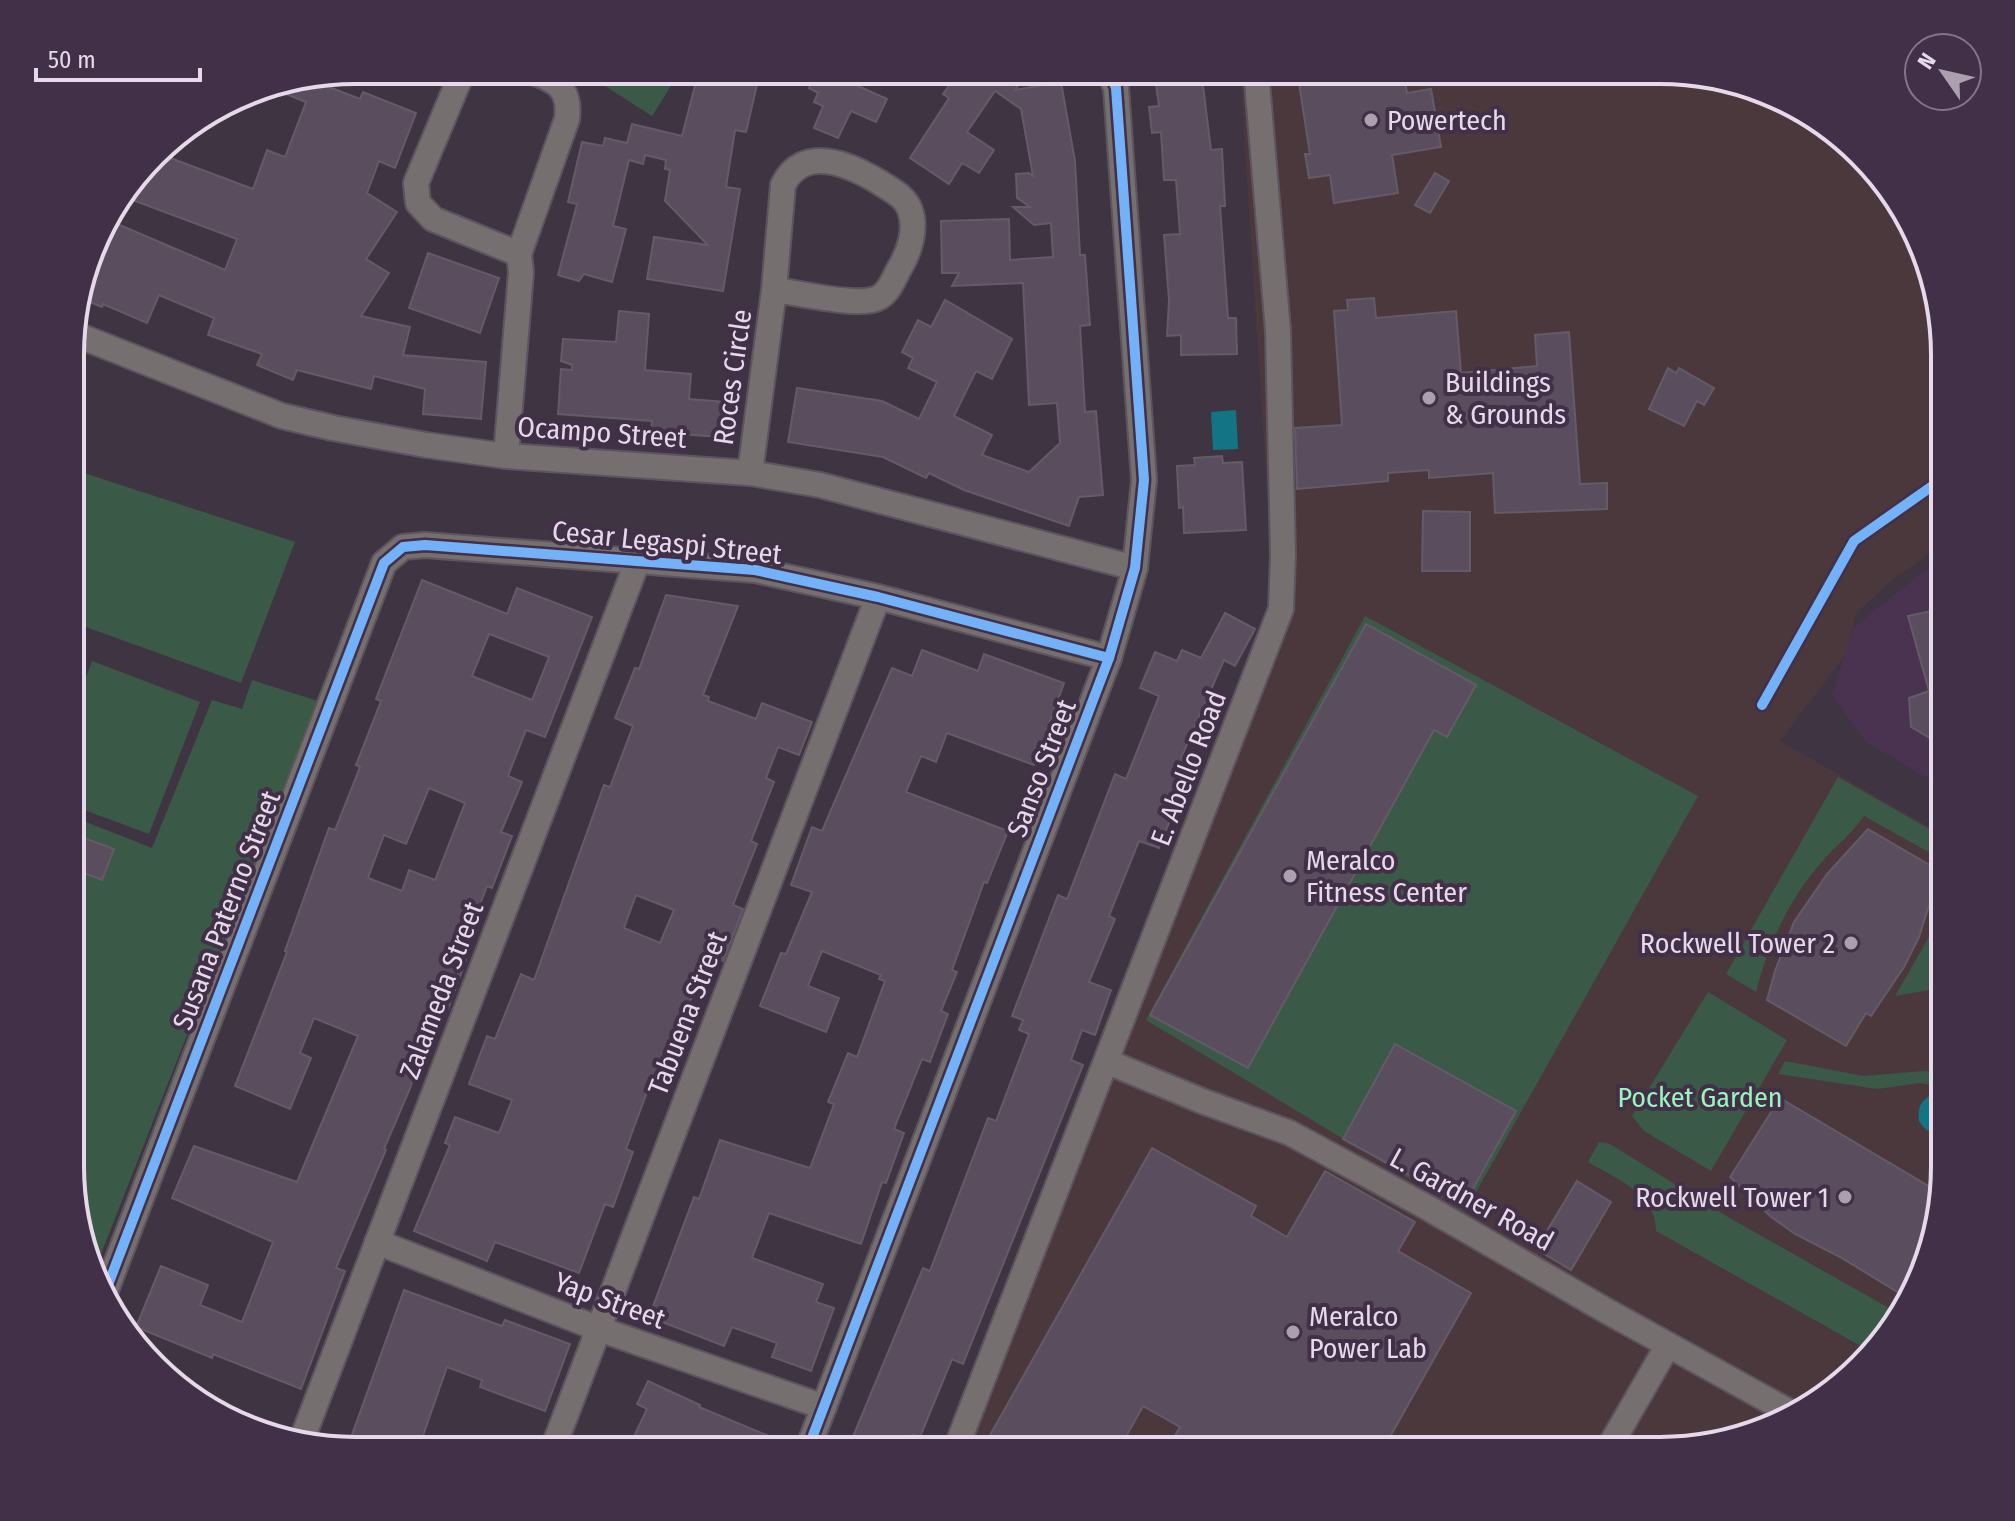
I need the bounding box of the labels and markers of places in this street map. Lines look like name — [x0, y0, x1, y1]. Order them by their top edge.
place label: Powertech — [1387, 104, 1507, 137]
marker: Powertech — [1362, 111, 1380, 129]
place label: Buildings & Grounds — [1445, 366, 1566, 431]
marker: Buildings & Grounds — [1420, 389, 1438, 407]
place label: Meralco Fitness Center — [1306, 844, 1467, 909]
marker: Meralco Fitness Center — [1281, 867, 1299, 885]
place label: Rockwell Tower 2 — [1640, 927, 1835, 960]
marker: Rockwell Tower 2 — [1842, 934, 1860, 952]
place label: Rockwell Tower 1 — [1635, 1181, 1829, 1214]
marker: Rockwell Tower 1 — [1836, 1188, 1854, 1206]
place label: Meralco Power Lab — [1309, 1300, 1427, 1365]
marker: Meralco Power Lab — [1284, 1323, 1302, 1341]

